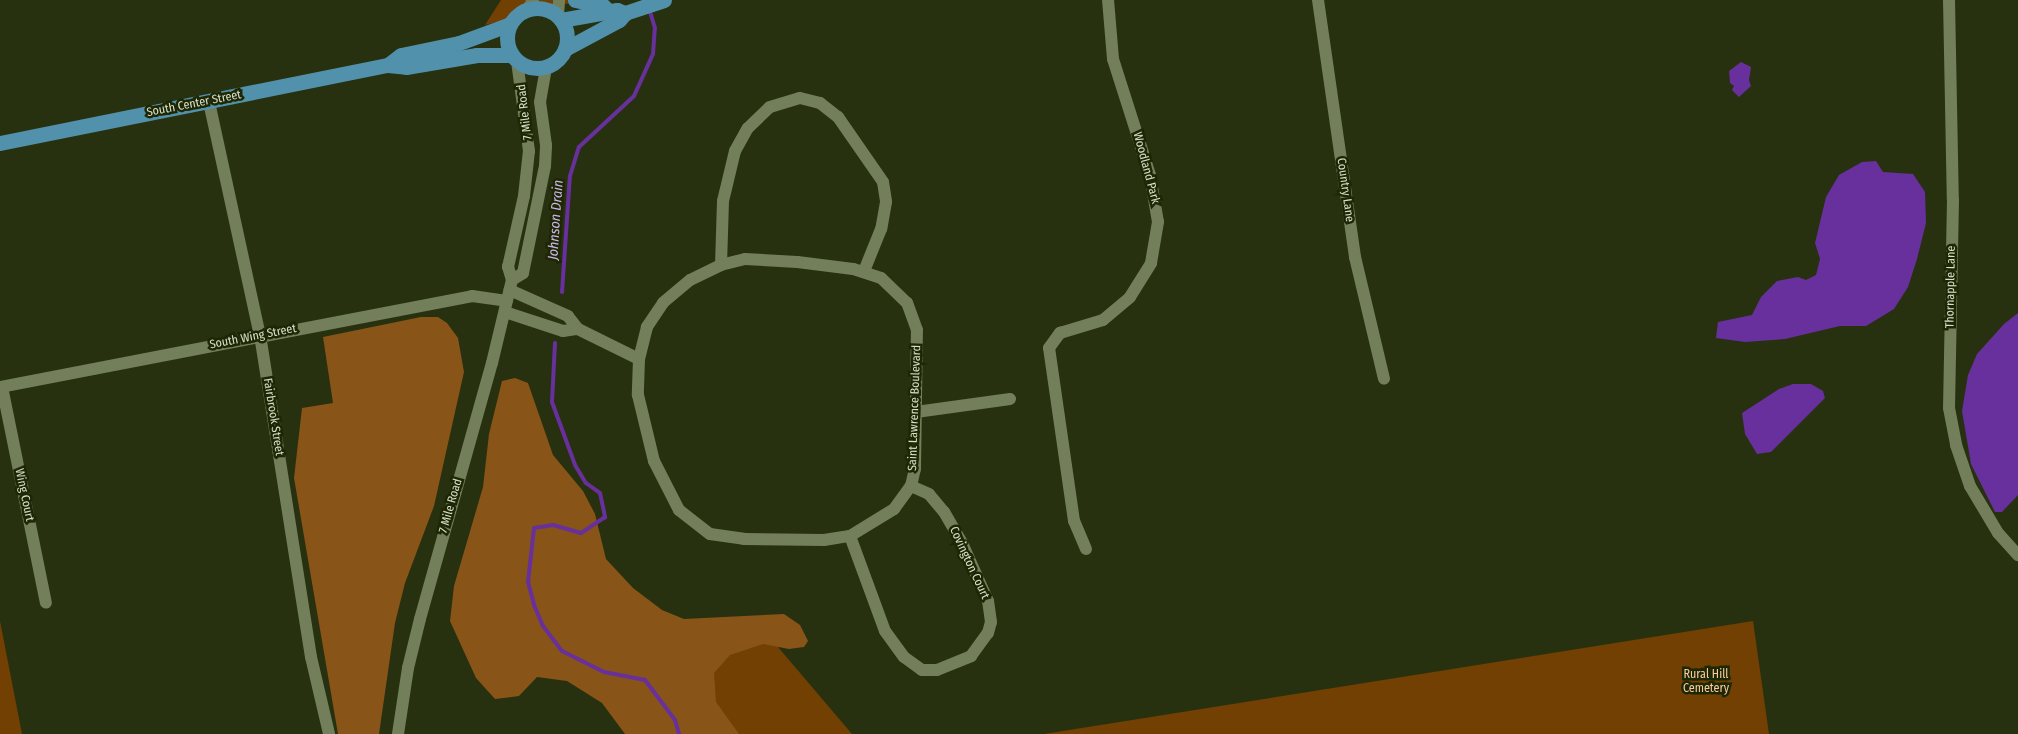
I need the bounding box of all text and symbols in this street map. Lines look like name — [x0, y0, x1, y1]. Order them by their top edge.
street label: 7 Mile Road — [514, 83, 536, 141]
street label: South Center Street — [146, 88, 242, 120]
street label: Woodland Park — [1129, 130, 1163, 206]
street label: Country Lane — [1333, 157, 1357, 223]
water label: Johnson Drain — [545, 179, 567, 261]
street label: Thornapple Lane — [1943, 246, 1959, 328]
street label: South Wing Street — [208, 322, 298, 352]
street label: Saint Lawrence Boulevard — [906, 345, 924, 471]
street label: Fairbrook Street — [260, 377, 286, 457]
street label: Wing Court — [11, 467, 37, 523]
street label: 7 Mile Road — [436, 477, 466, 535]
street label: Covington Court — [946, 525, 992, 601]
park label: Rural Hill Cemetery — [1683, 668, 1729, 696]

